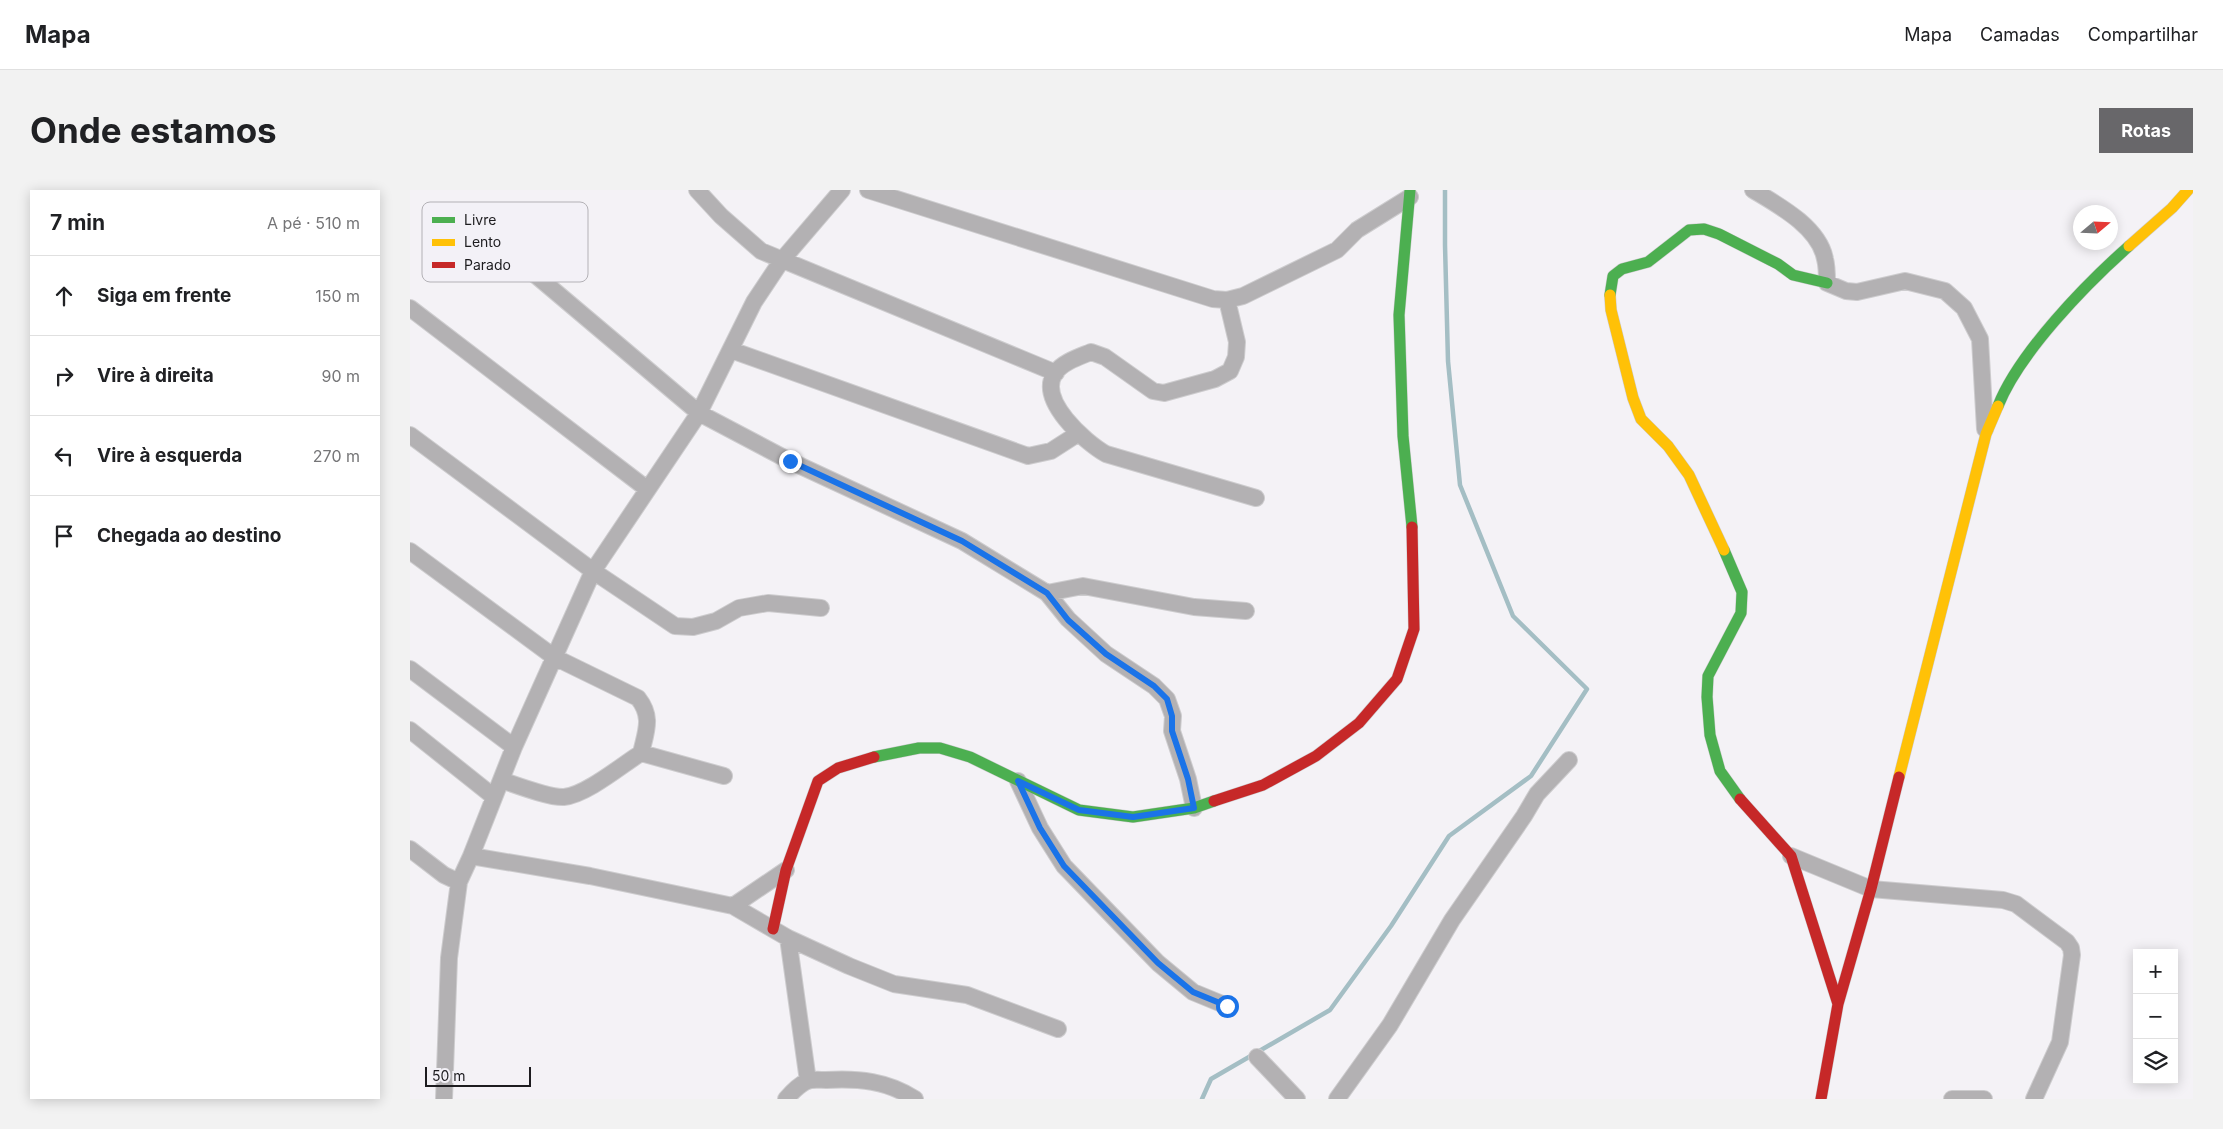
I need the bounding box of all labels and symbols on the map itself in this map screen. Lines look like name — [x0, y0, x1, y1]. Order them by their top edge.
legend — [422, 202, 588, 282]
north arrow — [2073, 205, 2118, 250]
text: Livre — [464, 211, 496, 228]
text: Lento — [464, 233, 501, 250]
text: Parado — [464, 256, 511, 273]
route end — [779, 450, 802, 473]
route start — [1216, 995, 1239, 1018]
scale bar — [425, 1064, 531, 1087]

